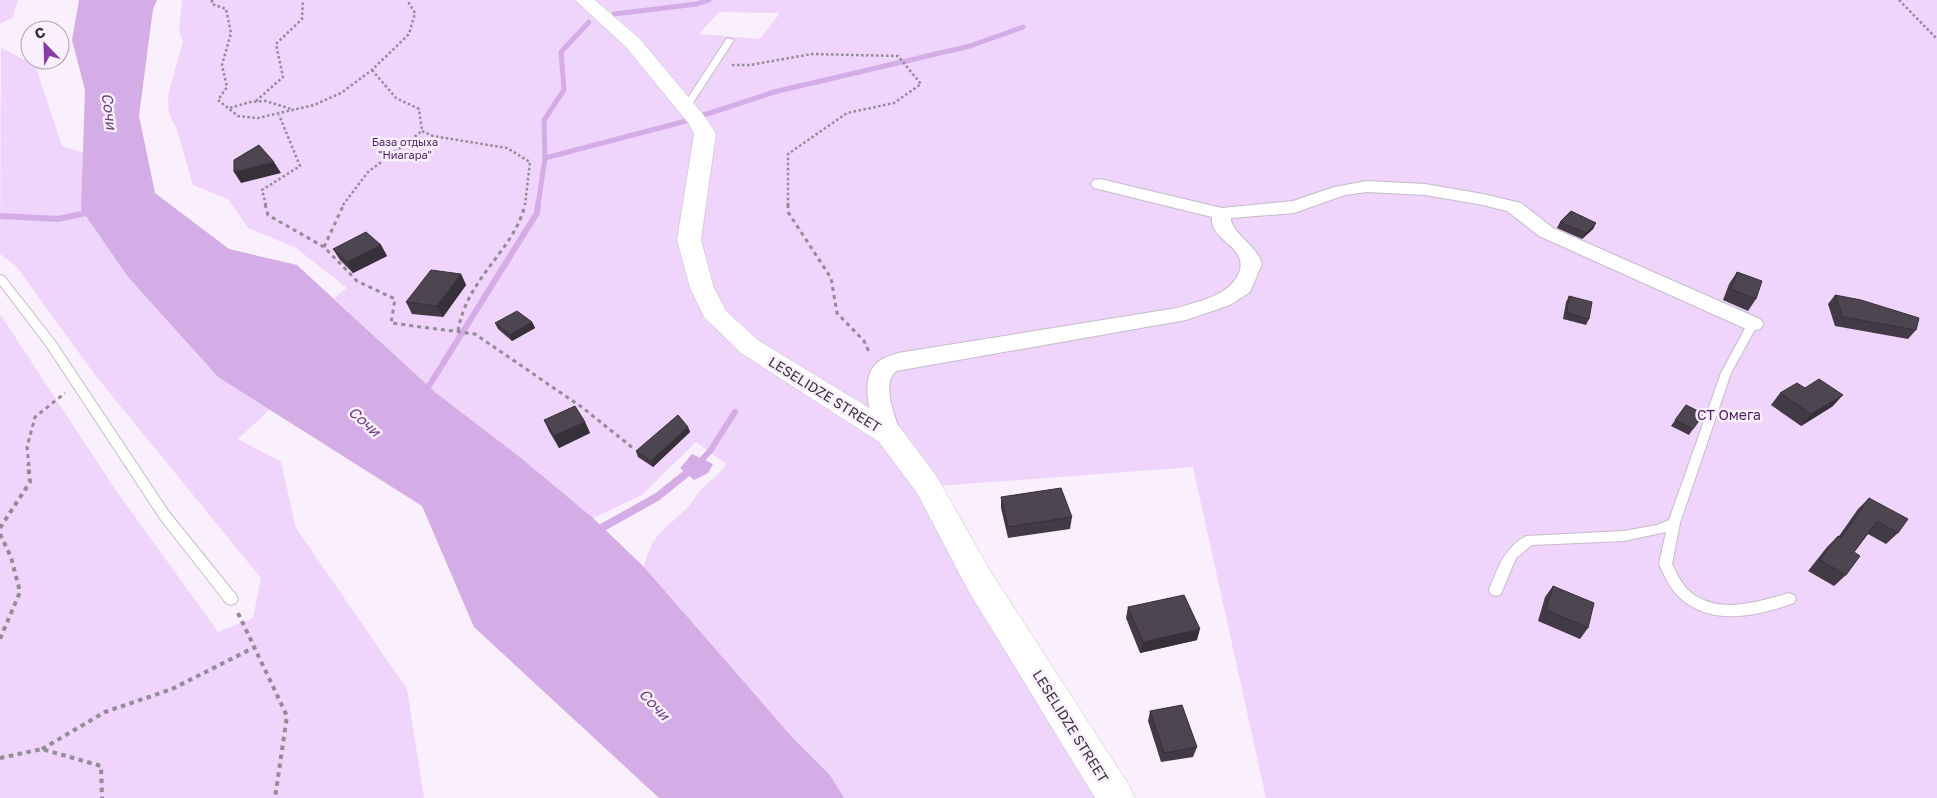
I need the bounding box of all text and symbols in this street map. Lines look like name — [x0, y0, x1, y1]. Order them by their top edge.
north arrow — [20, 20, 70, 70]
text: С — [32, 23, 48, 42]
water label: Сочи — [99, 92, 122, 131]
park label: База отдыха "Ниагара" — [372, 135, 438, 161]
street label: LESELIDZE STREET — [766, 353, 885, 436]
water label: Сочи — [345, 402, 385, 441]
park label: СТ Омега — [1697, 406, 1761, 423]
street label: LESELIDZE STREET — [1030, 667, 1113, 786]
water label: Сочи — [636, 684, 675, 724]

